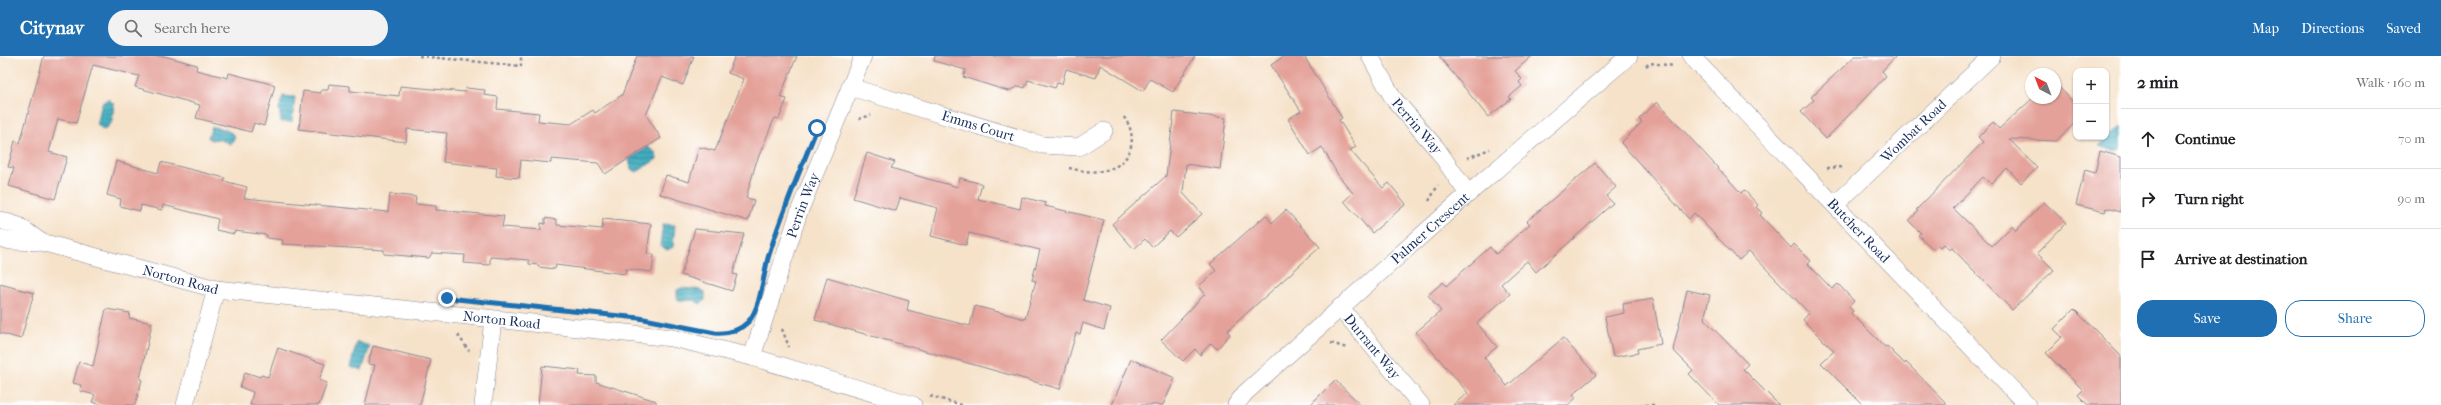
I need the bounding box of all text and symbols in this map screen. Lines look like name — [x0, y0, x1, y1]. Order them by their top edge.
search box — [108, 10, 388, 46]
text: Citynav — [20, 17, 84, 39]
icon: search — [122, 17, 144, 39]
text: Search here — [154, 19, 230, 37]
text: Map — [2252, 20, 2279, 37]
text: Directions — [2301, 20, 2364, 37]
text: Saved — [2386, 20, 2421, 37]
north arrow — [2025, 68, 2061, 104]
map controls — [2073, 68, 2109, 140]
button: + — [2073, 68, 2109, 104]
text: 2 min — [2137, 72, 2178, 92]
text: Walk · 160 m — [2356, 75, 2425, 90]
street label: Perrin Way — [1388, 94, 1447, 158]
street label: Wombat Road — [1876, 95, 1950, 167]
button: − — [2073, 104, 2109, 140]
street label: Emms Court — [940, 107, 1017, 145]
route start — [808, 119, 826, 137]
icon: ahead — [2137, 128, 2159, 150]
text: Continue — [2175, 130, 2235, 148]
text: 70 m — [2398, 131, 2425, 146]
street label: Perrin Way — [783, 169, 823, 240]
street label: Palmer Crescent — [1387, 188, 1473, 267]
icon: right — [2137, 188, 2159, 210]
text: Turn right — [2175, 190, 2244, 208]
text: 90 m — [2397, 191, 2425, 206]
street label: Butcher Road — [1824, 195, 1894, 266]
icon: arrive — [2137, 248, 2159, 270]
text: Arrive at destination — [2175, 250, 2307, 268]
street label: Norton Road — [141, 261, 221, 298]
route end — [438, 289, 456, 307]
button: Save — [2137, 300, 2277, 337]
button: Share — [2285, 300, 2425, 337]
street label: Norton Road — [462, 307, 542, 332]
street label: Durrant Way — [1341, 310, 1405, 383]

